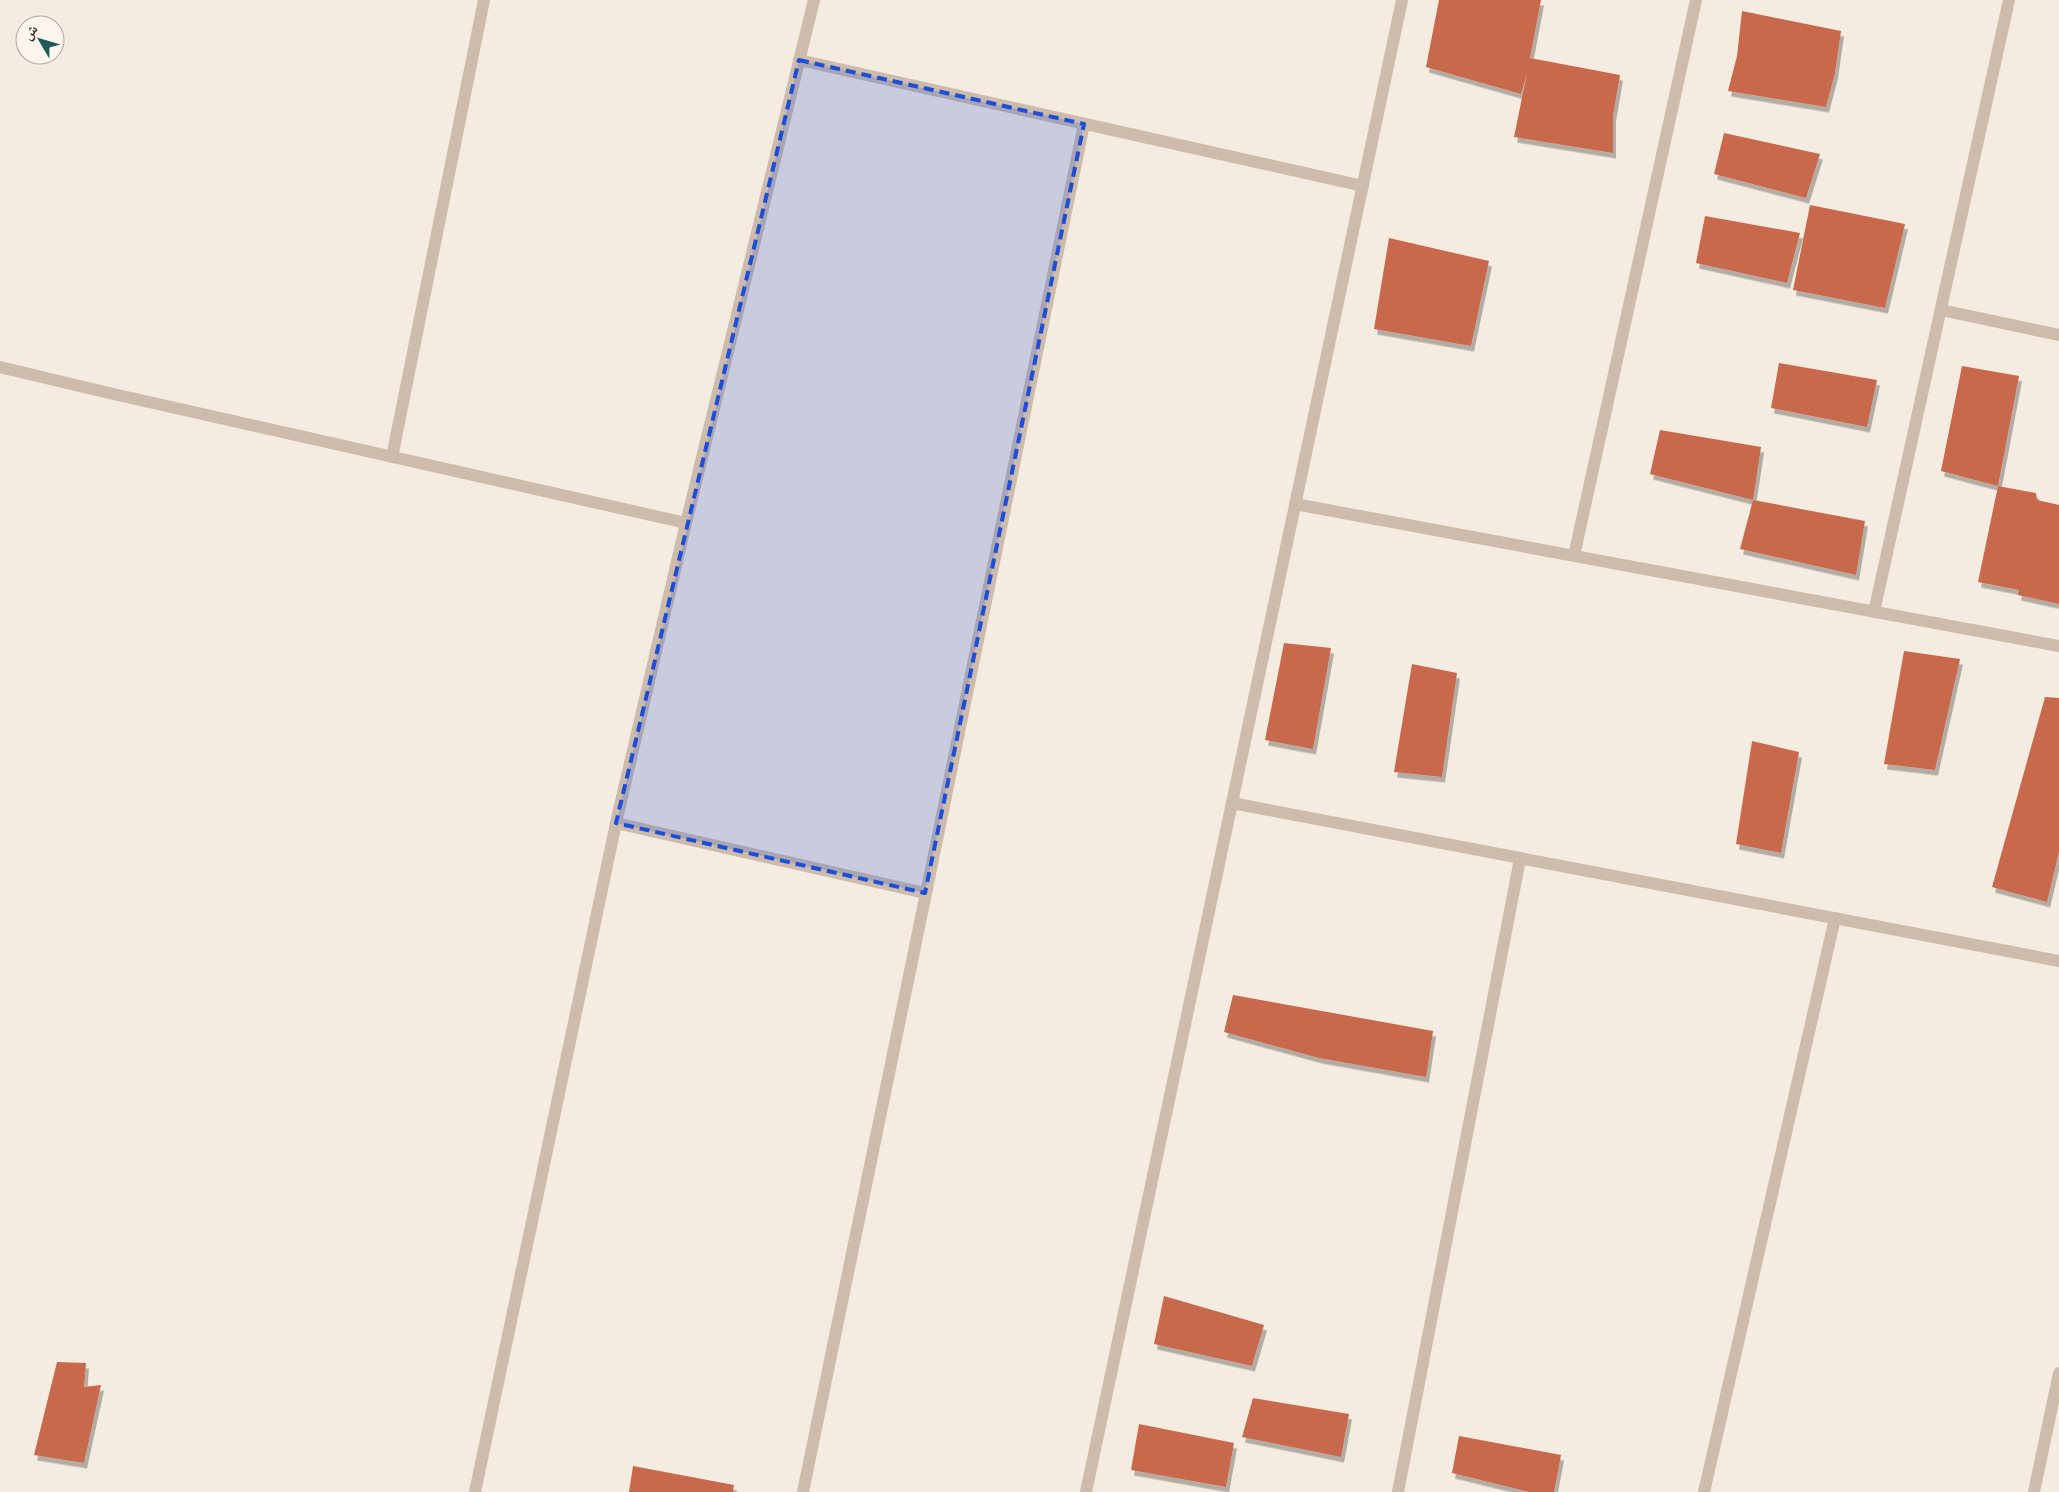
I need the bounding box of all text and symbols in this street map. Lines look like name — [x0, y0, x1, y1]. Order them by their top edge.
north arrow — [15, 15, 65, 65]
text: ش — [19, 21, 42, 43]

